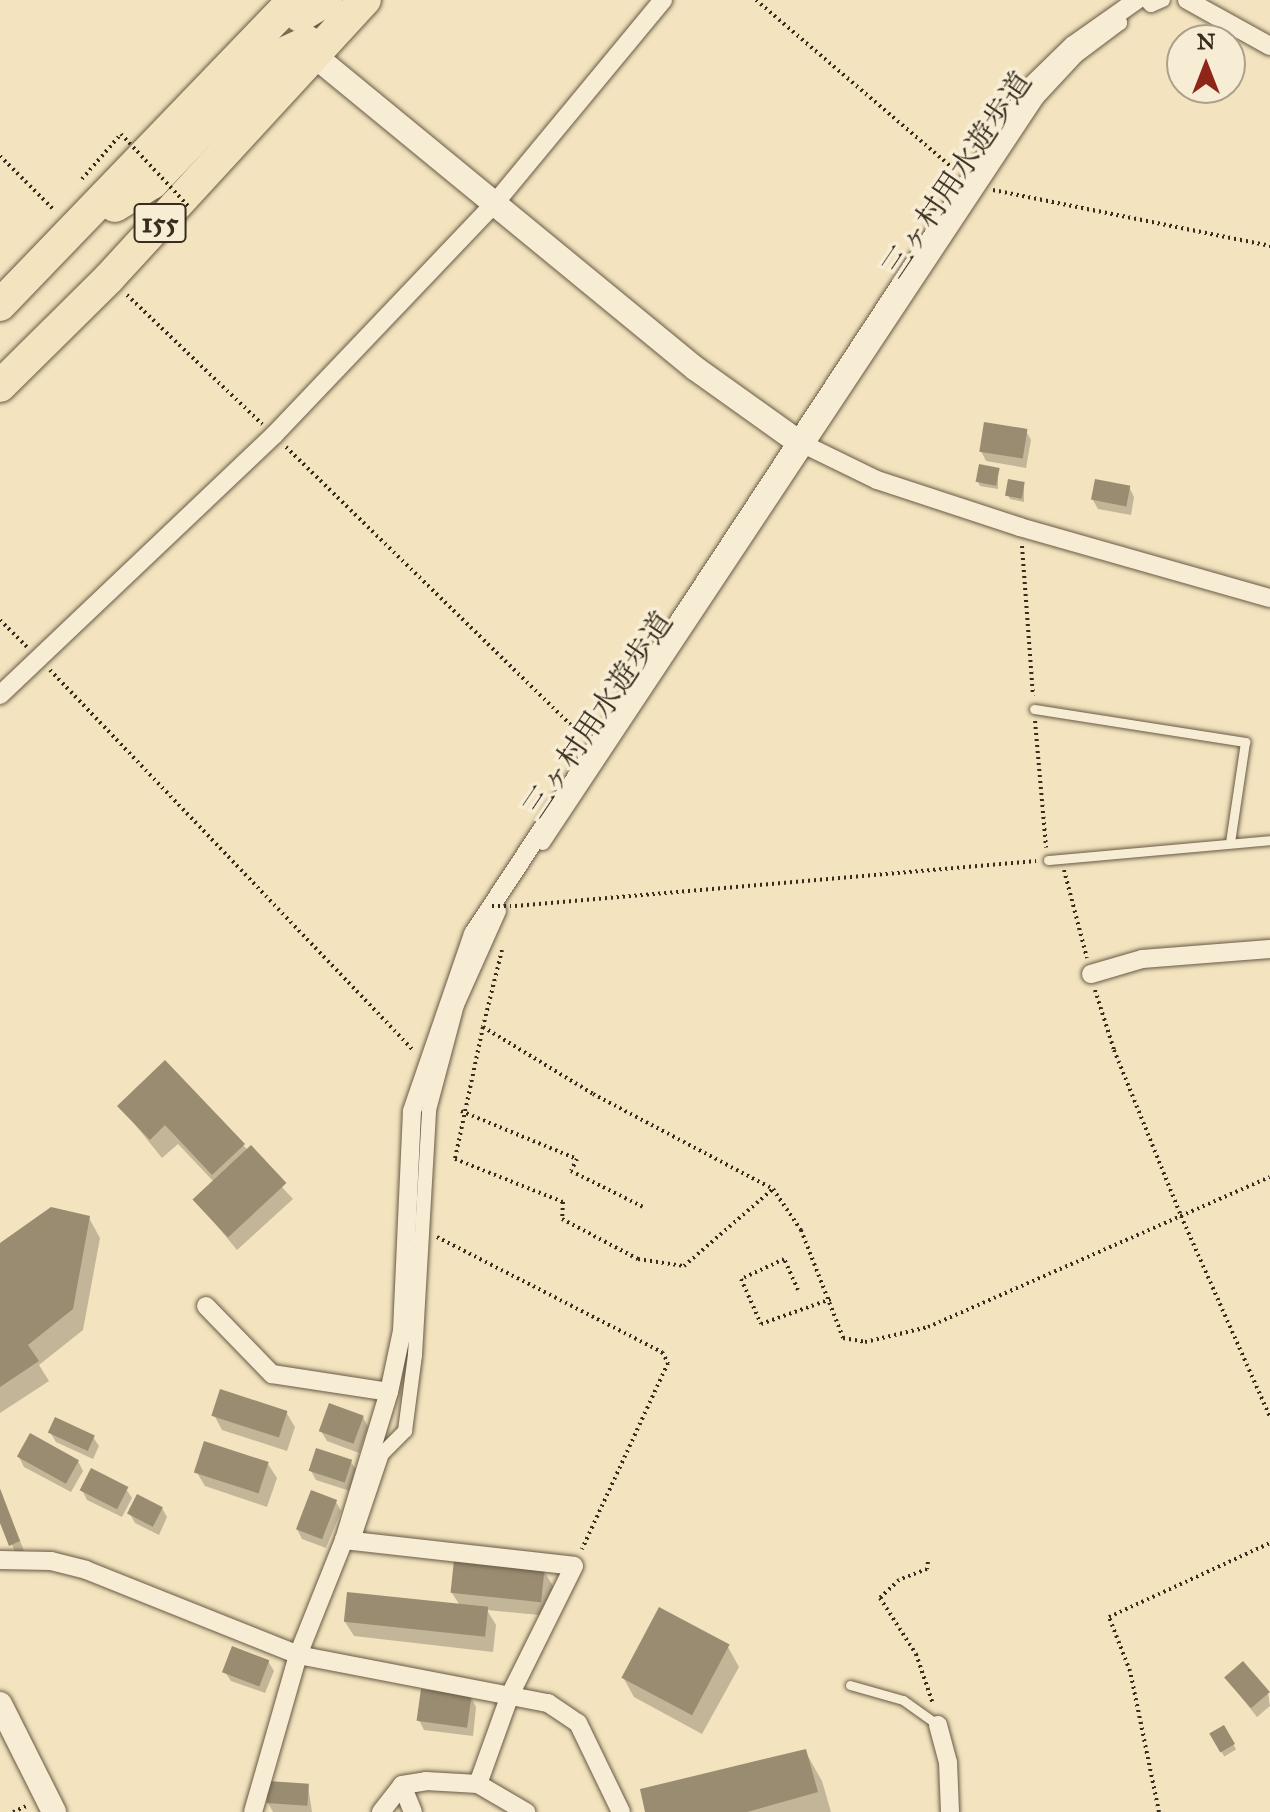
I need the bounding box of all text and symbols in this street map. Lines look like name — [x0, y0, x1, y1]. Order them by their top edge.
north arrow — [1166, 24, 1246, 104]
text: N — [1197, 28, 1215, 55]
street label: 三ヶ村用水遊歩道 — [875, 65, 1039, 285]
road number: 155 — [132, 199, 188, 247]
street label: 三ヶ村用水遊歩道 — [516, 605, 680, 825]

